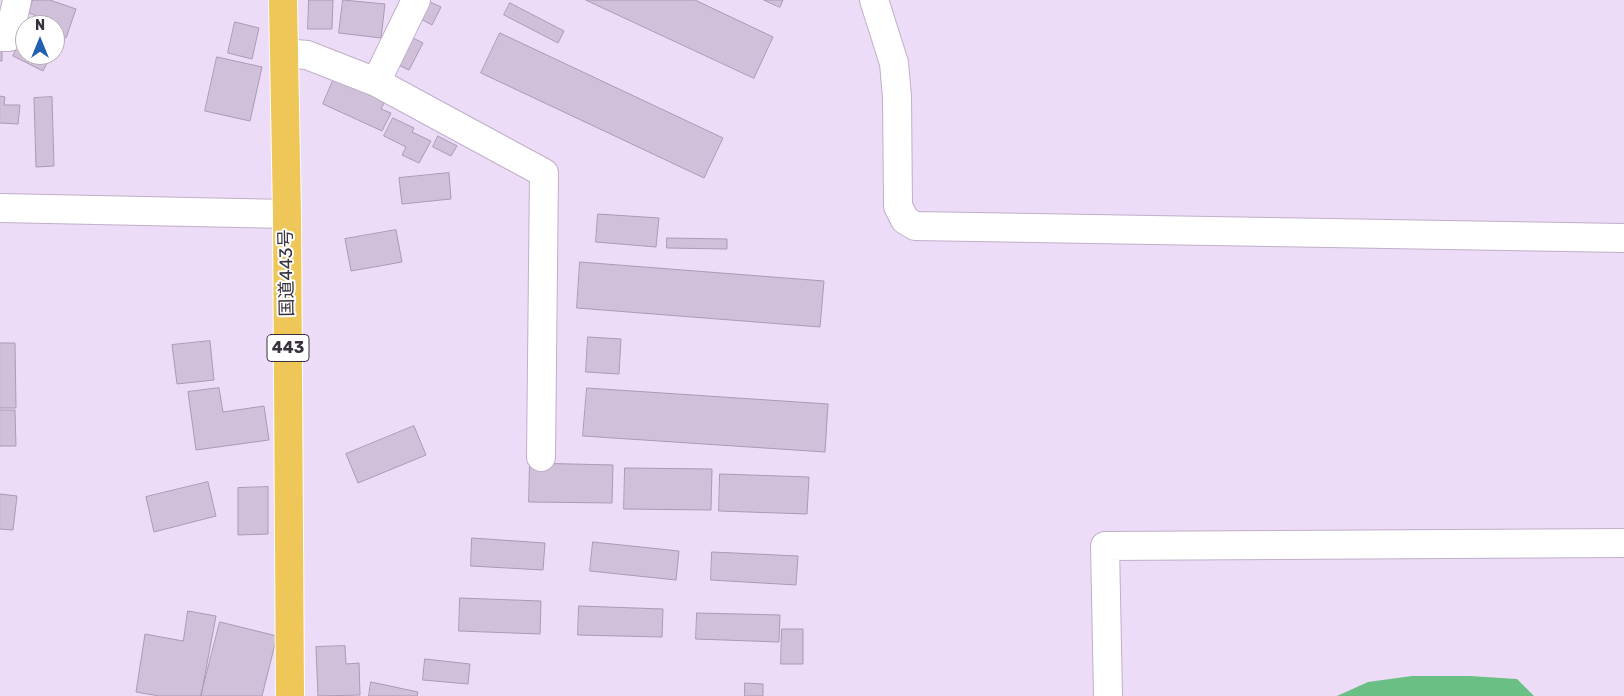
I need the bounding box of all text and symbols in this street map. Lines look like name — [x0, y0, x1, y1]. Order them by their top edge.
north arrow — [15, 15, 65, 65]
text: N — [35, 17, 45, 34]
street label: 国道443号 — [275, 229, 299, 317]
road number: 443 — [267, 334, 309, 362]

